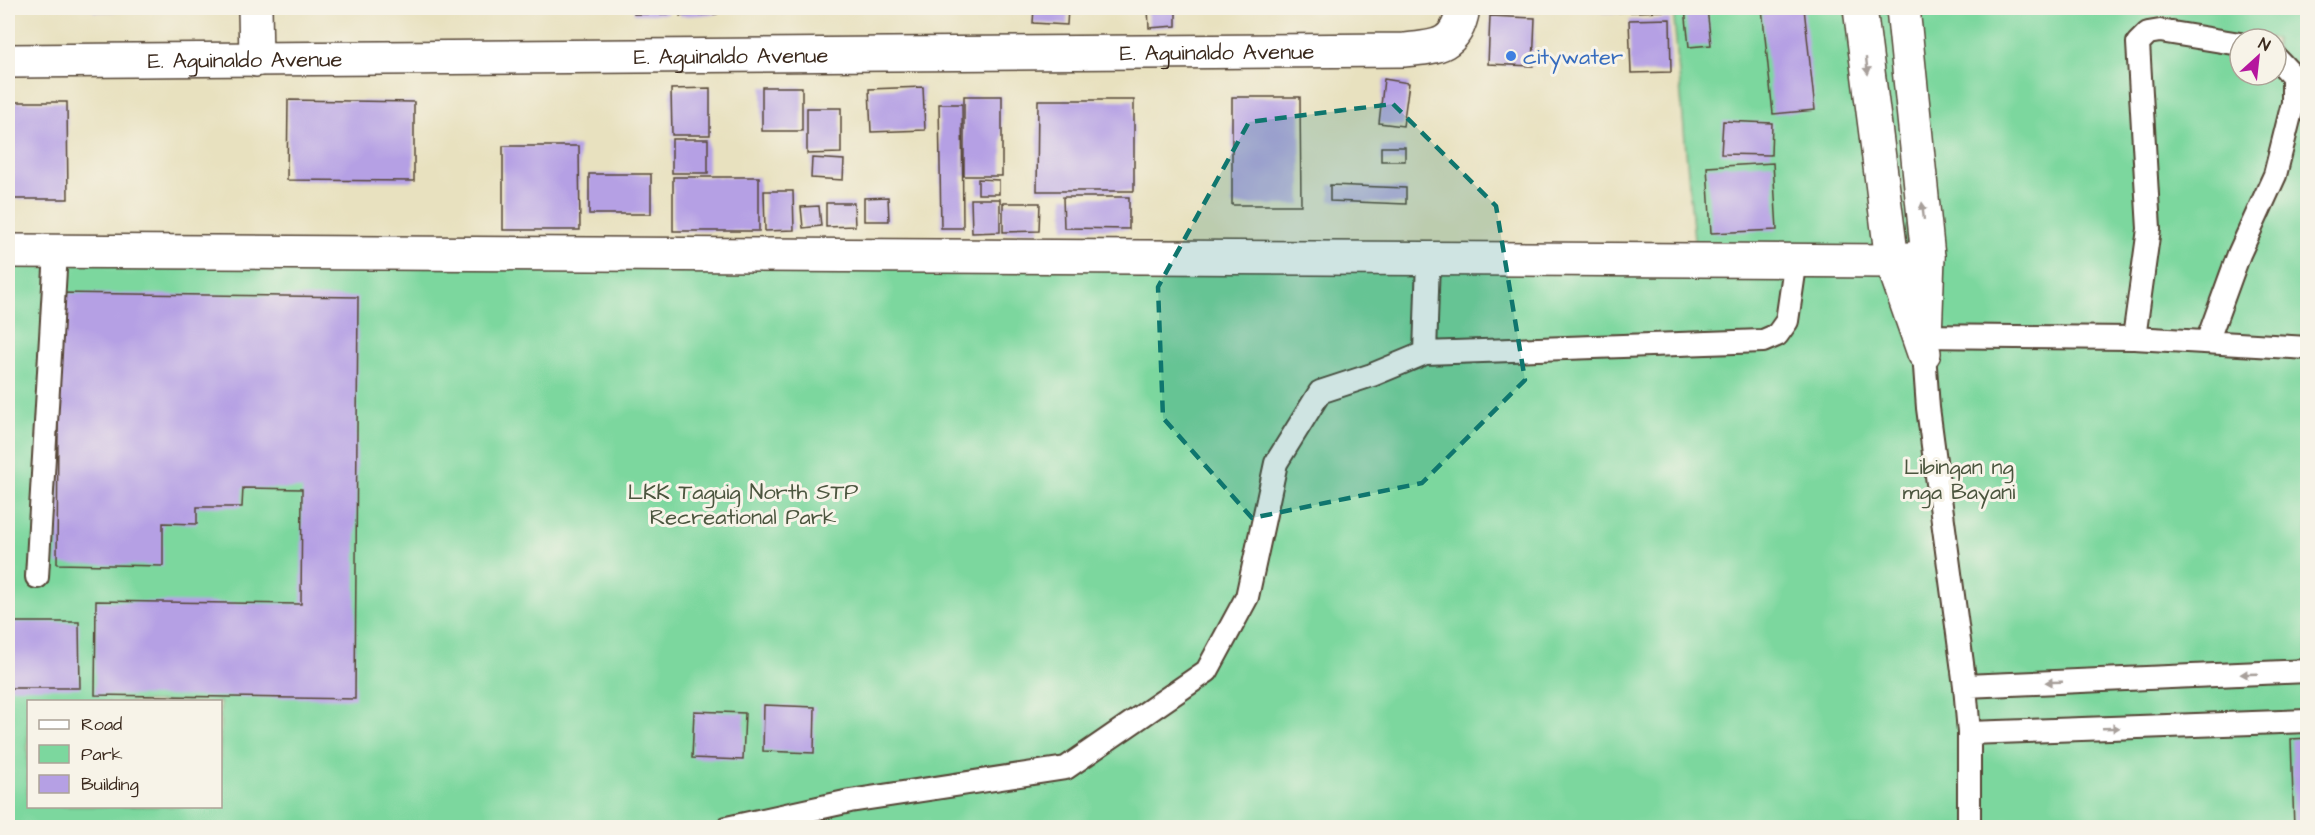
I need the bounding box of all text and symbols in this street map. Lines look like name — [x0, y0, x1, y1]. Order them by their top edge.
north arrow — [2228, 27, 2288, 87]
text: N — [2255, 32, 2274, 57]
street label: E. Aguinaldo Avenue — [1120, 37, 1314, 70]
street label: E. Aguinaldo Avenue — [634, 41, 828, 74]
place label: citywater — [1523, 42, 1623, 74]
street label: E. Aguinaldo Avenue — [148, 44, 342, 78]
marker: citywater — [1504, 49, 1518, 63]
one-way arrow — [1863, 56, 1872, 75]
one-way arrow — [1919, 202, 1928, 221]
park label: Libingan ng mga Bayani — [1903, 452, 2015, 509]
park label: LKK Taguig North STP Recreational Park — [628, 477, 858, 533]
one-way arrow — [2240, 669, 2259, 678]
one-way arrow — [2045, 678, 2064, 687]
legend — [27, 700, 222, 808]
text: Road — [81, 712, 122, 737]
one-way arrow — [2102, 723, 2121, 733]
text: Park — [81, 742, 123, 767]
text: Building — [81, 772, 139, 798]

